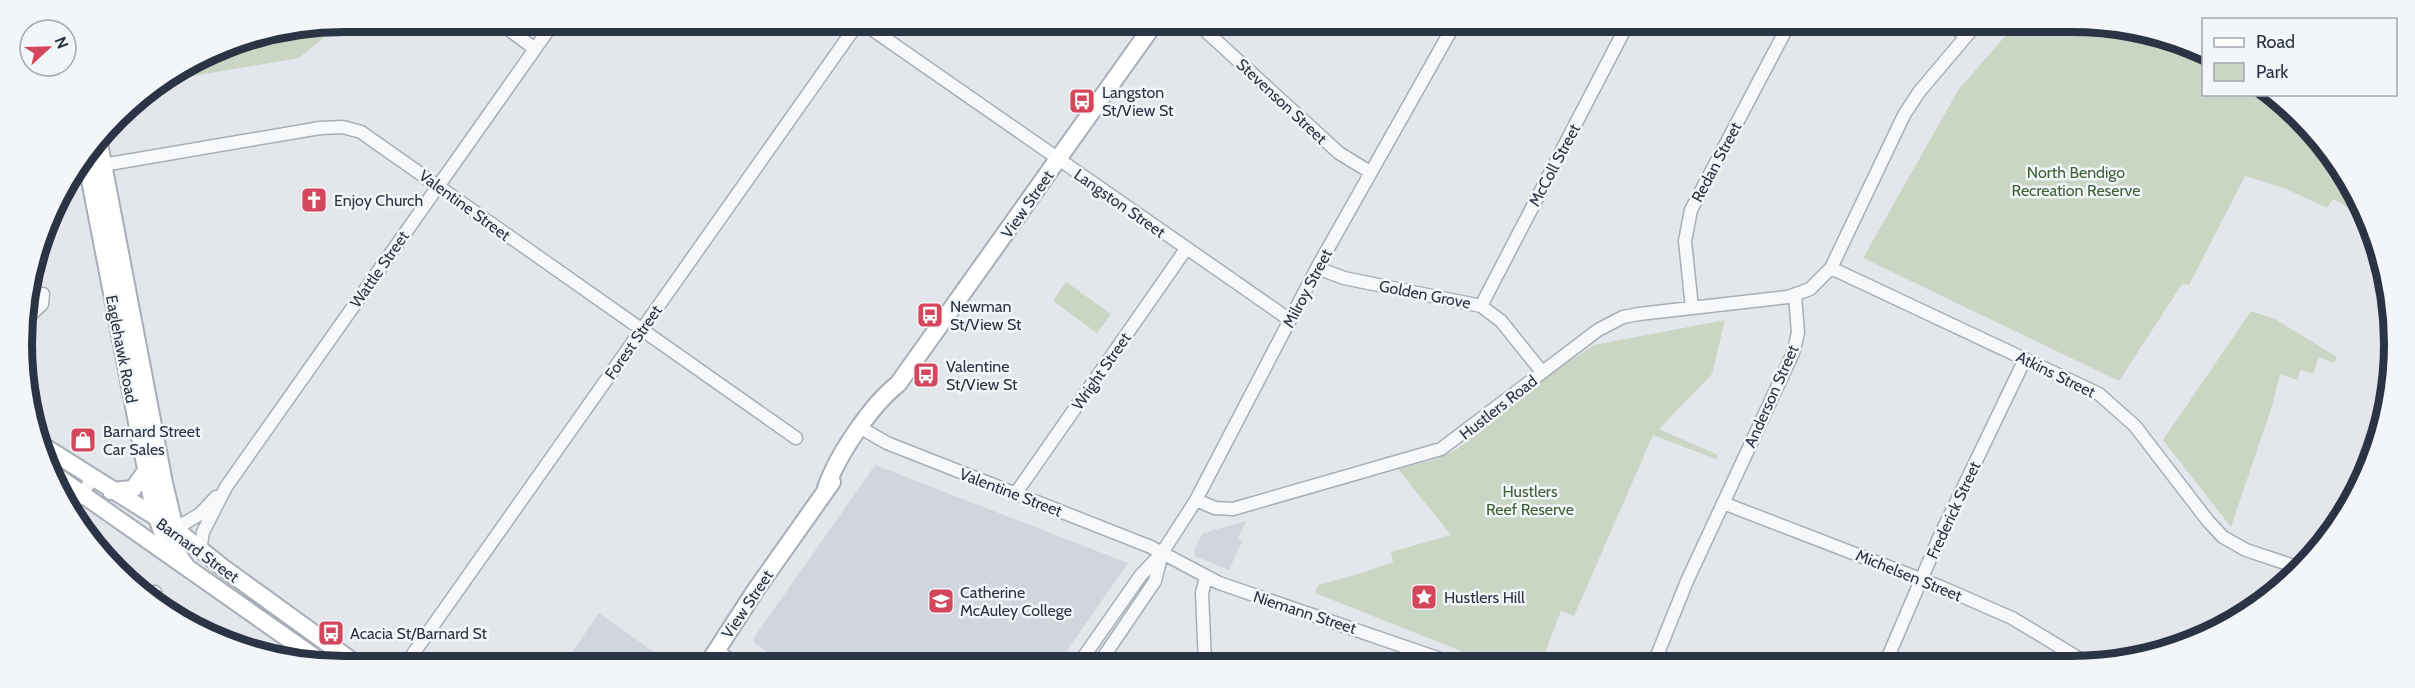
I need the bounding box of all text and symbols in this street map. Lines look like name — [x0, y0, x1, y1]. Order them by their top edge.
north arrow — [18, 18, 78, 78]
legend — [2202, 18, 2397, 96]
text: Road — [2256, 31, 2295, 53]
text: N — [51, 34, 72, 51]
street label: Stevenson Street — [1233, 55, 1331, 148]
text: Park — [2256, 61, 2289, 83]
place label: Langston St/View St — [1102, 83, 1174, 120]
bus stop icon: Langston St/View St — [1067, 86, 1097, 116]
street label: Redan Street — [1687, 118, 1746, 205]
street label: McColl Street — [1525, 120, 1584, 210]
park label: North Bendigo Recreation Reserve — [2012, 163, 2140, 200]
street label: Langston Street — [1070, 165, 1169, 242]
street label: Valentine Street — [415, 166, 515, 245]
street label: View Street — [997, 166, 1058, 242]
church icon: Enjoy Church — [299, 185, 329, 215]
place label: Enjoy Church — [334, 191, 423, 210]
street label: Wattle Street — [346, 227, 413, 311]
street label: Milroy Street — [1279, 245, 1336, 331]
street label: Golden Grove — [1378, 276, 1472, 313]
street label: Eaglehawk Road — [102, 293, 141, 405]
place label: Newman St/View St — [950, 297, 1022, 334]
bus stop icon: Newman St/View St — [915, 300, 945, 330]
street label: Forest Street — [601, 301, 666, 383]
street label: Wright Street — [1068, 329, 1135, 413]
street label: Anderson Street — [1740, 342, 1803, 450]
street label: Atkins Street — [2013, 347, 2099, 402]
place label: Valentine St/View St — [946, 357, 1018, 394]
bus stop icon: Valentine St/View St — [911, 360, 941, 390]
street label: Hustlers Road — [1456, 371, 1541, 444]
place label: Barnard Street Car Sales — [103, 422, 201, 459]
shop icon: Barnard Street Car Sales — [68, 425, 98, 455]
street label: Frederick Street — [1923, 458, 1985, 562]
street label: Valentine Street — [957, 464, 1065, 521]
park label: Hustlers Reef Reserve — [1486, 482, 1574, 519]
street label: Barnard Street — [153, 514, 243, 587]
street label: Michelsen Street — [1853, 546, 1965, 606]
street label: View Street — [718, 566, 778, 642]
place icon: Hustlers Hill — [1409, 582, 1439, 612]
place label: Catherine McAuley College — [960, 583, 1072, 620]
school or university icon: Catherine McAuley College — [926, 586, 956, 616]
street label: Niemann Street — [1251, 587, 1359, 638]
place label: Hustlers Hill — [1444, 588, 1525, 607]
bus stop icon: Acacia St/Barnard St — [316, 618, 346, 648]
place label: Acacia St/Barnard St — [350, 624, 488, 643]

